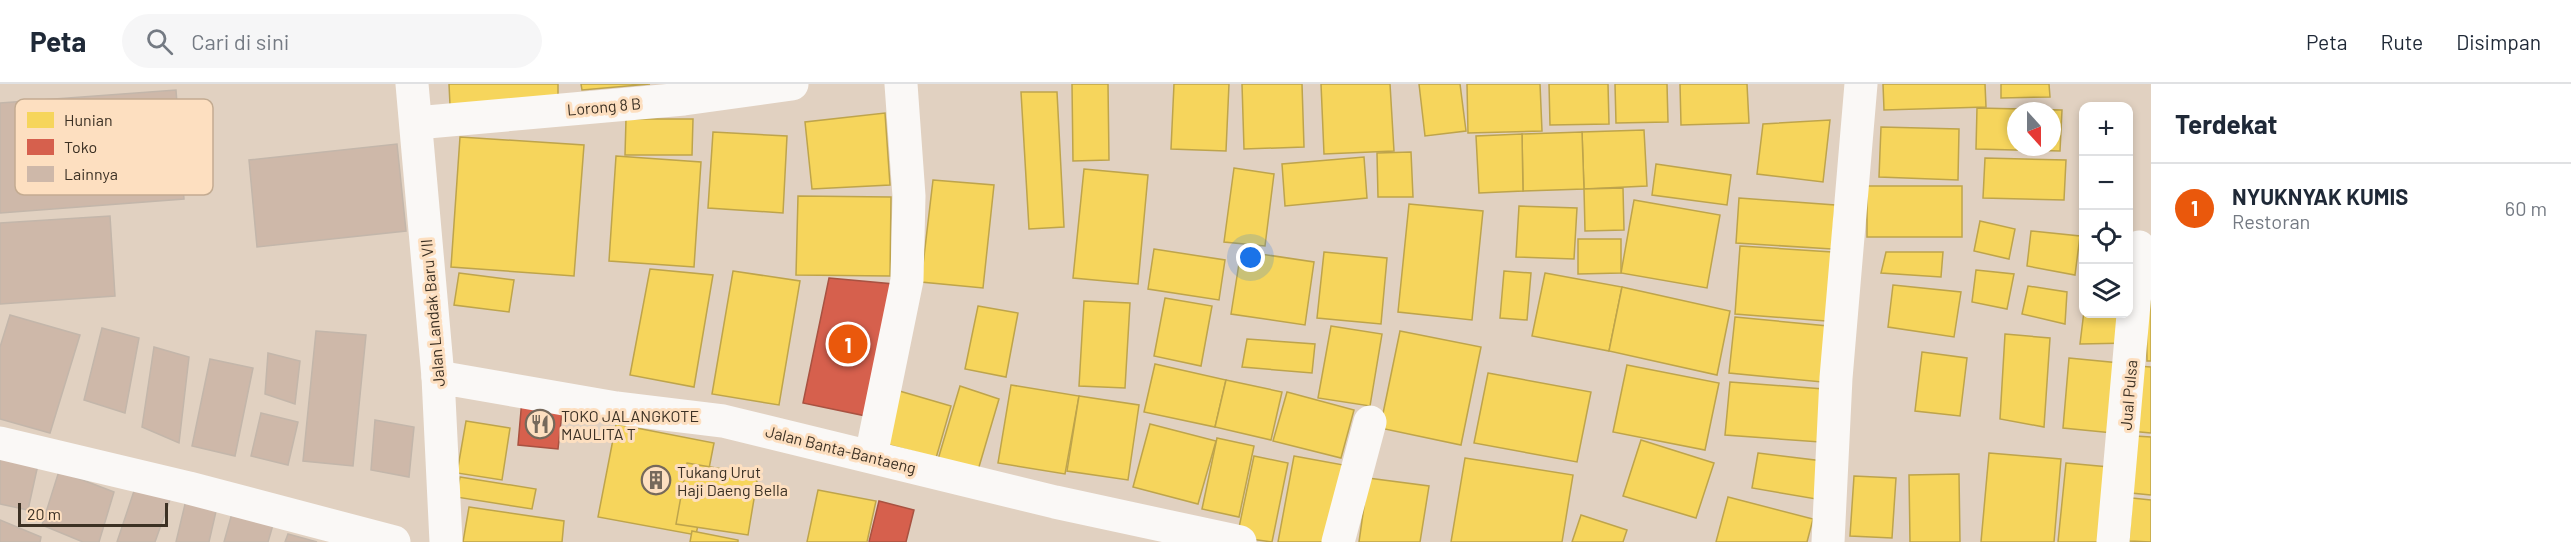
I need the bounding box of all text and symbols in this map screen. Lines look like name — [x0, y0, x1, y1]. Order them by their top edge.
search box — [122, 14, 542, 68]
text: Peta — [30, 24, 86, 58]
icon: search — [143, 25, 176, 58]
text: Cari di sini — [191, 28, 289, 54]
text: Peta — [2306, 29, 2348, 54]
text: Rute — [2381, 29, 2423, 54]
text: Disimpan — [2456, 29, 2541, 54]
street label: Lorong 8 B — [566, 93, 642, 119]
legend — [15, 99, 213, 195]
north arrow — [2007, 102, 2061, 156]
map controls — [2079, 102, 2133, 318]
button: + — [2079, 102, 2133, 156]
text: Terdekat — [2175, 108, 2277, 139]
text: Hunian — [64, 110, 113, 129]
text: Toko — [64, 137, 97, 156]
button: − — [2079, 156, 2133, 210]
text: Lainnya — [64, 164, 118, 183]
text: NYUKNYAK KUMIS — [2232, 183, 2408, 209]
text: 1 — [2191, 196, 2198, 220]
text: 60 m — [2505, 196, 2547, 220]
text: Restoran — [2232, 209, 2310, 233]
button: locate — [2079, 210, 2133, 264]
street label: Jalan Landak Baru VII — [416, 238, 448, 388]
your location — [1236, 243, 1265, 272]
button: layers — [2079, 264, 2133, 318]
pin: 1 — [828, 322, 868, 366]
street label: Jual Pulsa — [2115, 359, 2141, 431]
place label: TOKO JALANGKOTE MAULITA T — [561, 406, 699, 443]
restaurant icon: TOKO JALANGKOTE MAULITA T — [524, 408, 556, 440]
street label: Jalan Banta-Bantaeng — [764, 421, 918, 477]
place label: Tukang Urut Haji Daeng Bella — [677, 462, 788, 499]
building icon: Tukang Urut Haji Daeng Bella — [640, 464, 672, 496]
scale bar — [18, 500, 168, 528]
text: 20 m — [27, 504, 61, 523]

